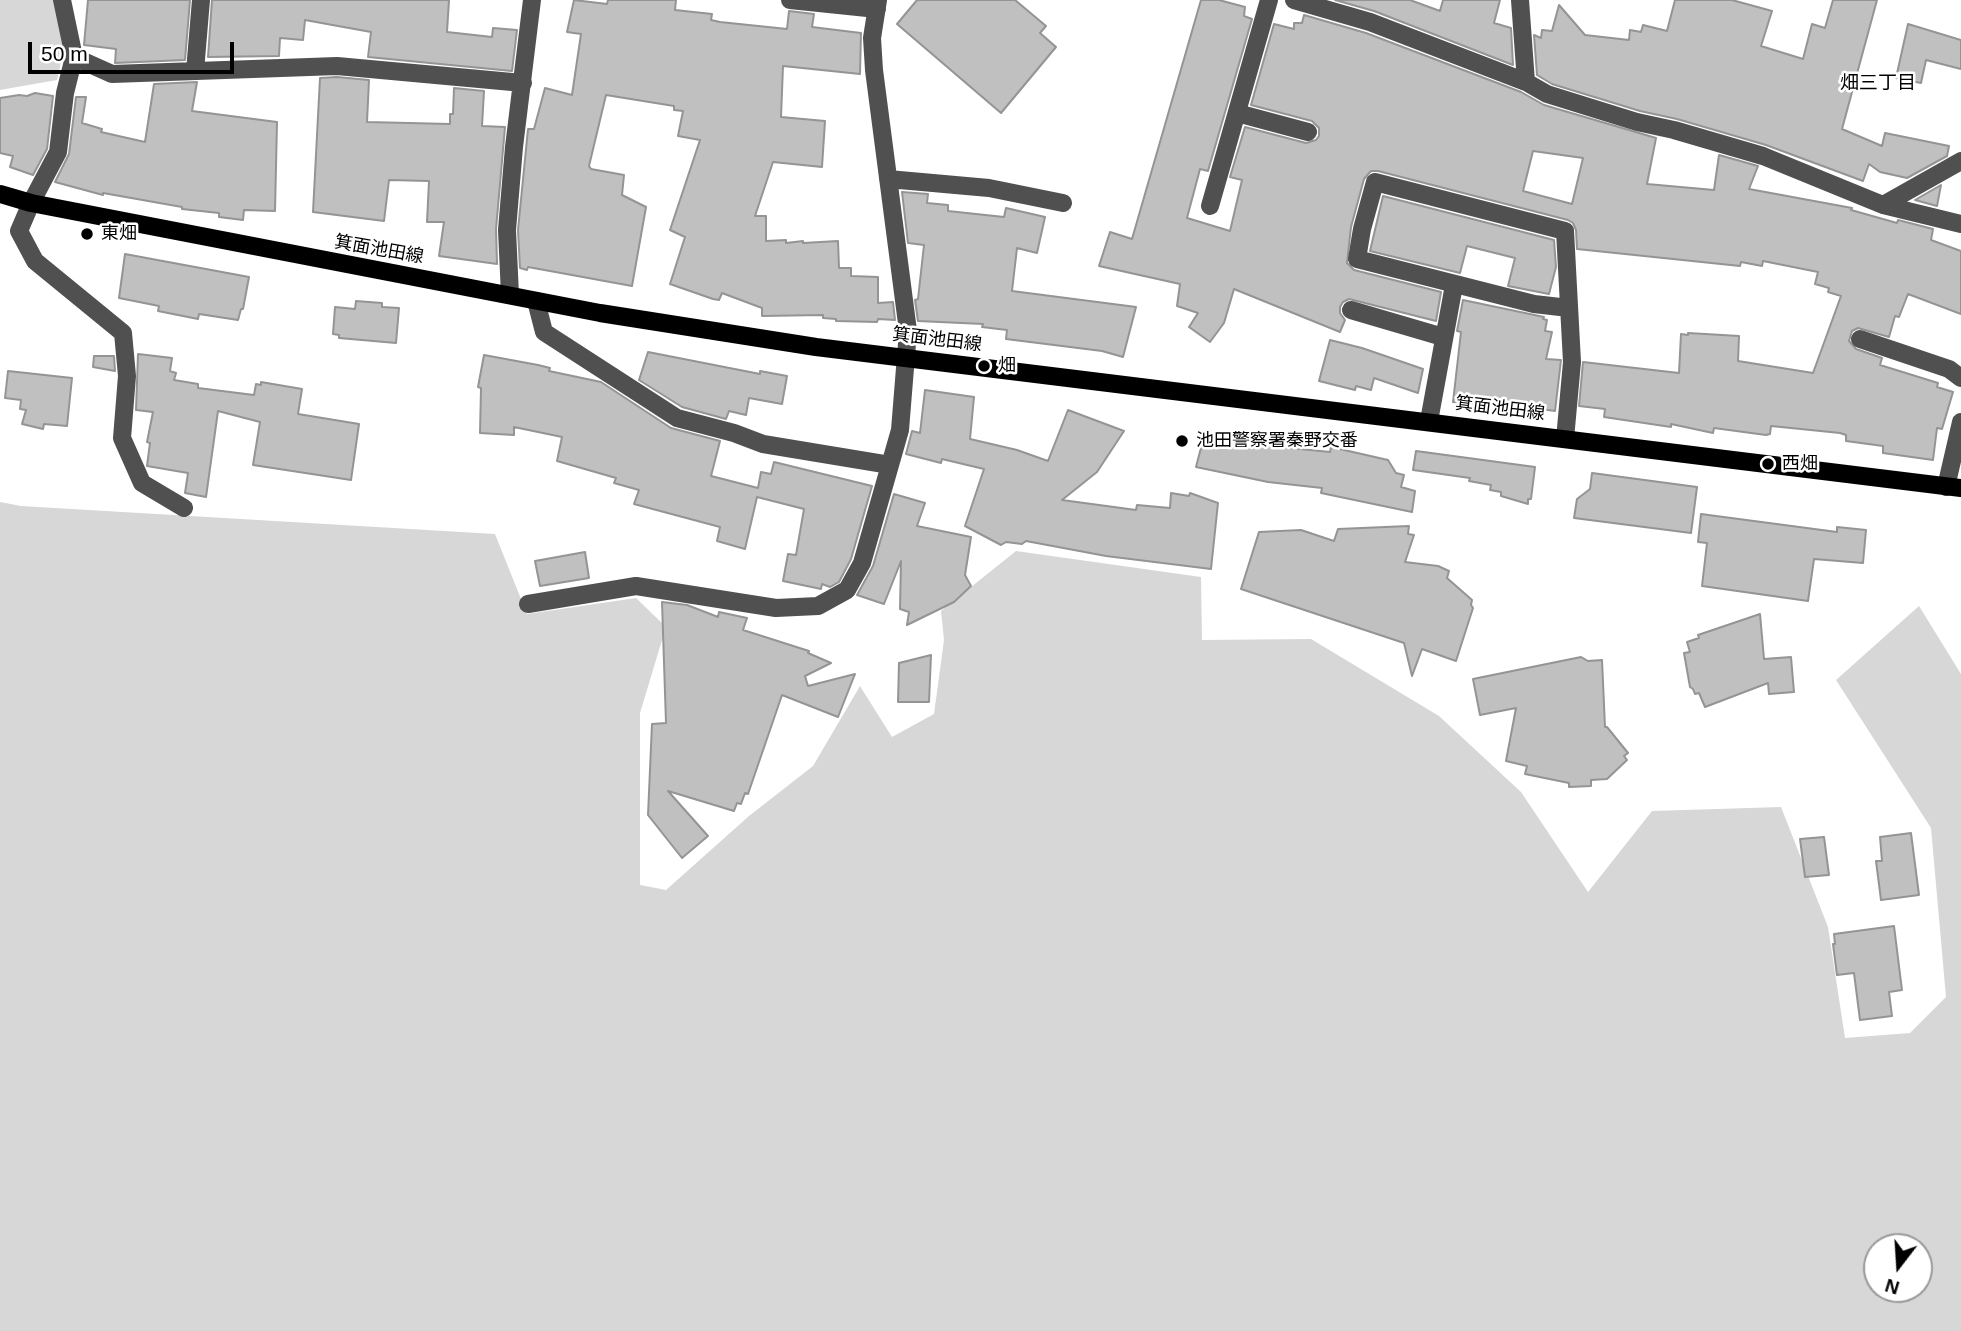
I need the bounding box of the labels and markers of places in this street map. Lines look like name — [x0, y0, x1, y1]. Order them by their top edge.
place label: 東畑 — [101, 223, 137, 245]
marker: 東畑 — [79, 226, 95, 242]
place label: 畑 — [998, 355, 1016, 377]
marker: 畑 — [976, 358, 992, 374]
place label: 池田警察署秦野交番 — [1196, 430, 1358, 452]
marker: 池田警察署秦野交番 — [1174, 433, 1190, 449]
place label: 西畑 — [1782, 453, 1818, 475]
marker: 西畑 — [1760, 456, 1776, 472]

